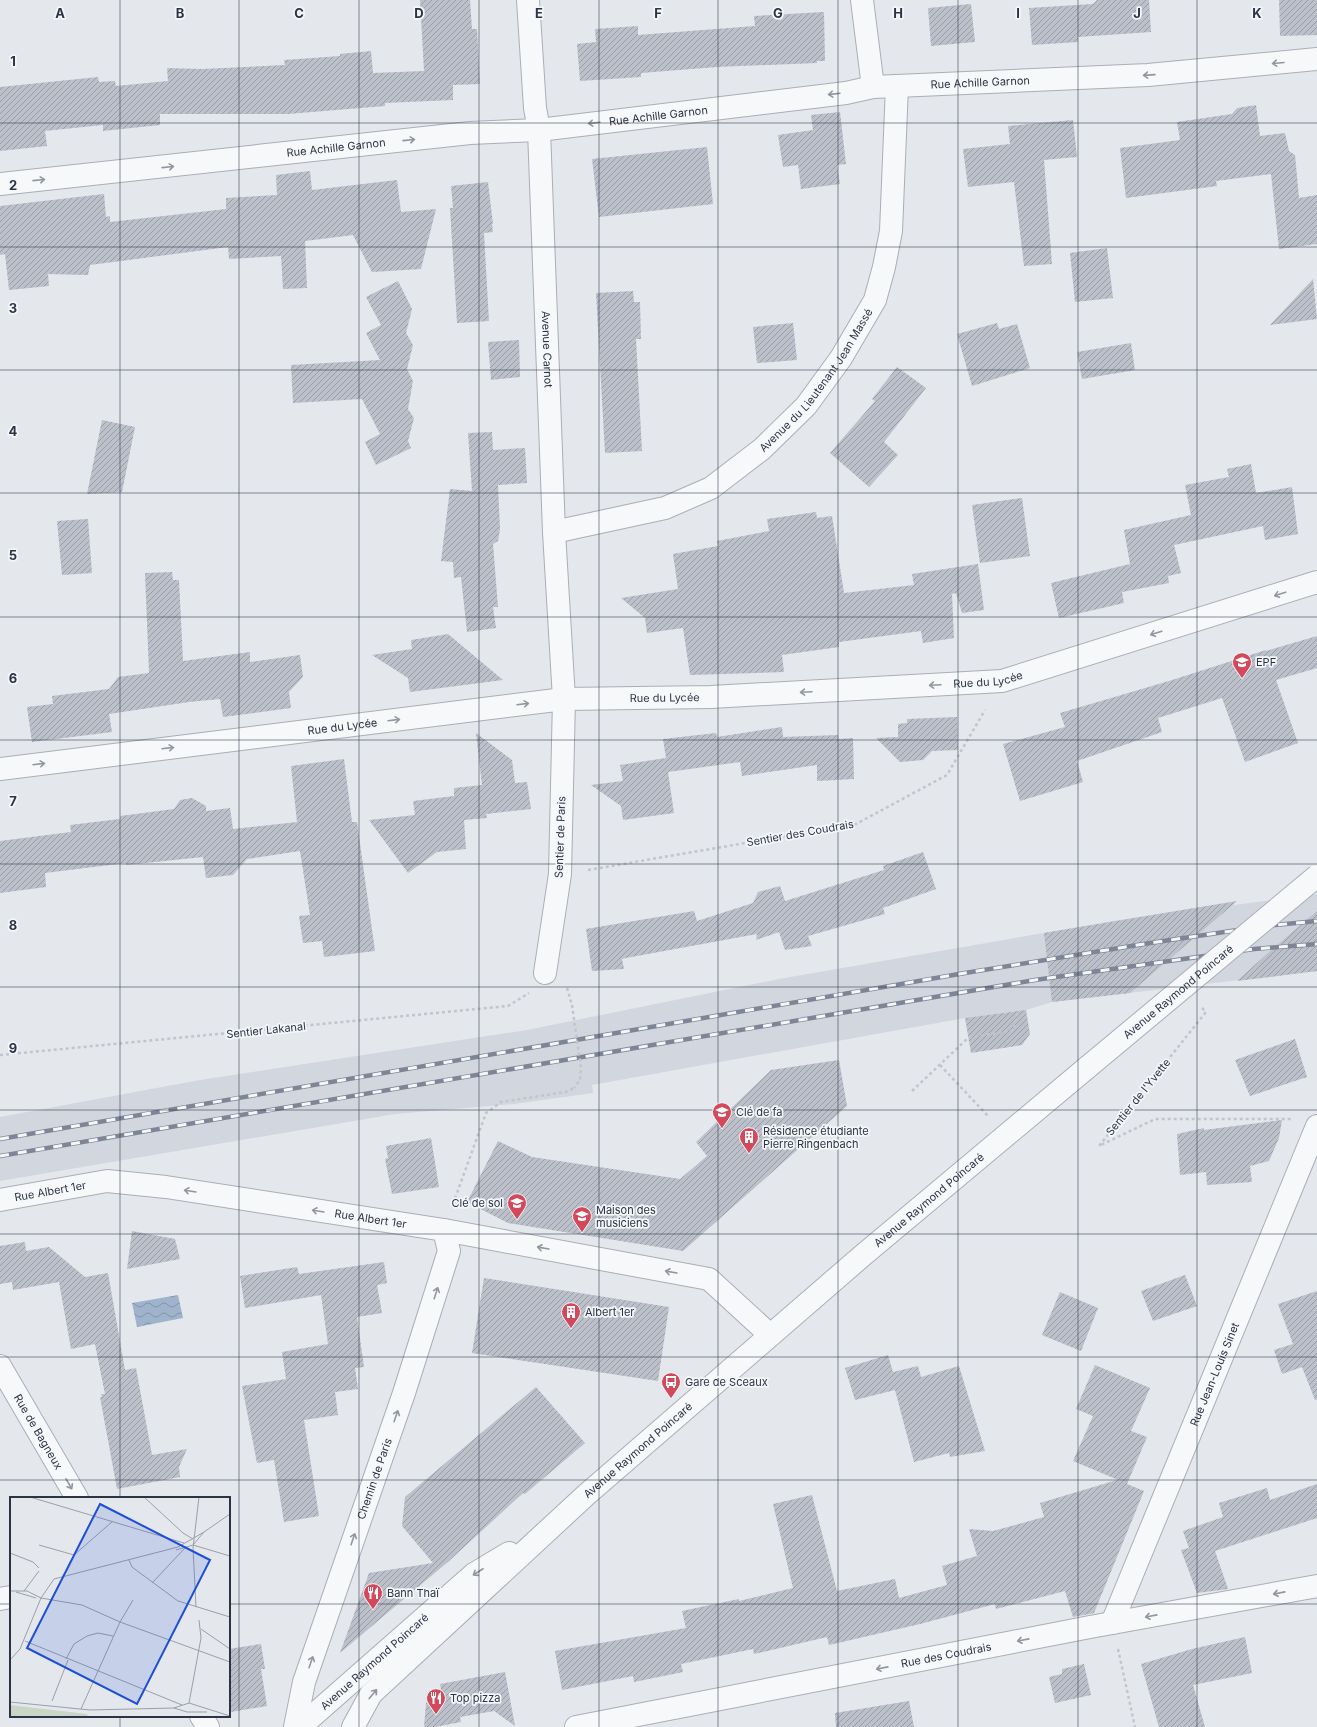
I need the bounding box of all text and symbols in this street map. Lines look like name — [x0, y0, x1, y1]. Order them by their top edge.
text: A — [55, 5, 65, 21]
text: B — [176, 5, 185, 21]
text: C — [294, 5, 304, 21]
text: D — [414, 5, 424, 21]
text: E — [535, 5, 543, 21]
text: F — [654, 5, 662, 21]
text: G — [773, 5, 783, 21]
text: H — [893, 5, 903, 21]
text: I — [1016, 5, 1020, 21]
text: J — [1133, 5, 1141, 21]
text: K — [1252, 5, 1262, 21]
text: 1 — [10, 53, 16, 69]
one-way arrow — [1272, 59, 1285, 66]
one-way arrow — [1143, 71, 1156, 78]
street label: Rue Achille Garnon — [930, 73, 1030, 91]
one-way arrow — [828, 90, 841, 98]
street label: Rue Achille Garnon — [608, 103, 708, 129]
one-way arrow — [588, 119, 601, 127]
street label: Rue Achille Garnon — [286, 135, 386, 160]
one-way arrow — [402, 137, 415, 144]
one-way arrow — [161, 163, 174, 170]
text: 2 — [9, 177, 17, 193]
one-way arrow — [32, 177, 45, 184]
text: 3 — [9, 300, 17, 316]
street label: Avenue du Lieutenant Jean Massé — [756, 306, 876, 455]
street label: Avenue Carnot — [539, 311, 556, 388]
text: 4 — [9, 423, 18, 439]
text: 5 — [9, 547, 17, 563]
one-way arrow — [1274, 591, 1287, 598]
one-way arrow — [1150, 630, 1163, 637]
school or university icon: EPF — [1231, 651, 1253, 679]
place label: EPF — [1256, 655, 1276, 669]
street label: Rue du Lycée — [953, 668, 1024, 691]
text: 6 — [9, 670, 17, 686]
one-way arrow — [929, 681, 942, 688]
one-way arrow — [799, 688, 812, 695]
street label: Rue du Lycée — [630, 690, 700, 705]
one-way arrow — [516, 700, 529, 708]
street label: Rue du Lycée — [307, 715, 378, 738]
one-way arrow — [387, 716, 400, 724]
one-way arrow — [161, 744, 174, 752]
one-way arrow — [32, 760, 45, 768]
text: 7 — [9, 793, 17, 809]
street label: Sentier de Paris — [552, 796, 568, 878]
street label: Sentier des Coudrais — [745, 817, 855, 849]
text: 8 — [9, 917, 17, 933]
street label: Avenue Raymond Poincaré — [1120, 942, 1236, 1042]
street label: Sentier Lakanal — [226, 1019, 306, 1041]
text: 9 — [9, 1040, 17, 1056]
street label: Sentier de l'Yvette — [1103, 1056, 1173, 1138]
school or university icon: Clé de fa — [711, 1101, 733, 1129]
place label: Clé de fa — [736, 1105, 783, 1119]
place label: Résidence étudiante Pierre Ringenbach — [763, 1124, 869, 1151]
building icon: Résidence étudiante Pierre Ringenbach — [738, 1126, 760, 1154]
street label: Avenue Raymond Poincaré — [871, 1150, 987, 1250]
street label: Rue Albert 1er — [13, 1178, 87, 1204]
one-way arrow — [184, 1187, 197, 1195]
school or university icon: Clé de sol — [506, 1192, 528, 1220]
place label: Clé de sol — [451, 1196, 503, 1210]
place label: Maison des musiciens — [596, 1203, 656, 1230]
school or university icon: Maison des musiciens — [571, 1205, 593, 1233]
street label: Rue Albert 1er — [334, 1206, 408, 1231]
one-way arrow — [312, 1207, 325, 1215]
one-way arrow — [537, 1244, 550, 1252]
one-way arrow — [665, 1268, 678, 1276]
one-way arrow — [433, 1286, 440, 1299]
building icon: Albert 1er — [560, 1301, 582, 1329]
place label: Albert 1er — [585, 1305, 634, 1319]
street label: Rue Jean-Louis Sinet — [1187, 1320, 1242, 1428]
bus stop icon: Gare de Sceaux — [660, 1371, 682, 1399]
place label: Gare de Sceaux — [685, 1375, 768, 1389]
street label: Rue de Bagneux — [11, 1391, 66, 1472]
street label: Avenue Raymond Poincaré — [580, 1399, 695, 1501]
one-way arrow — [393, 1410, 400, 1423]
street label: Chemin de Paris — [354, 1436, 395, 1521]
one-way arrow — [65, 1478, 73, 1490]
inset map — [10, 1497, 230, 1717]
one-way arrow — [350, 1533, 357, 1546]
one-way arrow — [473, 1568, 484, 1576]
restaurant icon: Bann Thaï — [362, 1582, 384, 1610]
place label: Bann Thaï — [387, 1586, 440, 1600]
one-way arrow — [1273, 1589, 1286, 1597]
street label: Avenue Raymond Poincaré — [317, 1610, 431, 1713]
one-way arrow — [1145, 1613, 1158, 1621]
one-way arrow — [1017, 1637, 1030, 1645]
street label: Rue des Coudrais — [900, 1639, 993, 1671]
one-way arrow — [308, 1656, 315, 1669]
one-way arrow — [876, 1664, 889, 1672]
restaurant icon: Top pizza — [425, 1687, 447, 1715]
one-way arrow — [369, 1688, 377, 1699]
place label: Top pizza — [450, 1691, 500, 1705]

